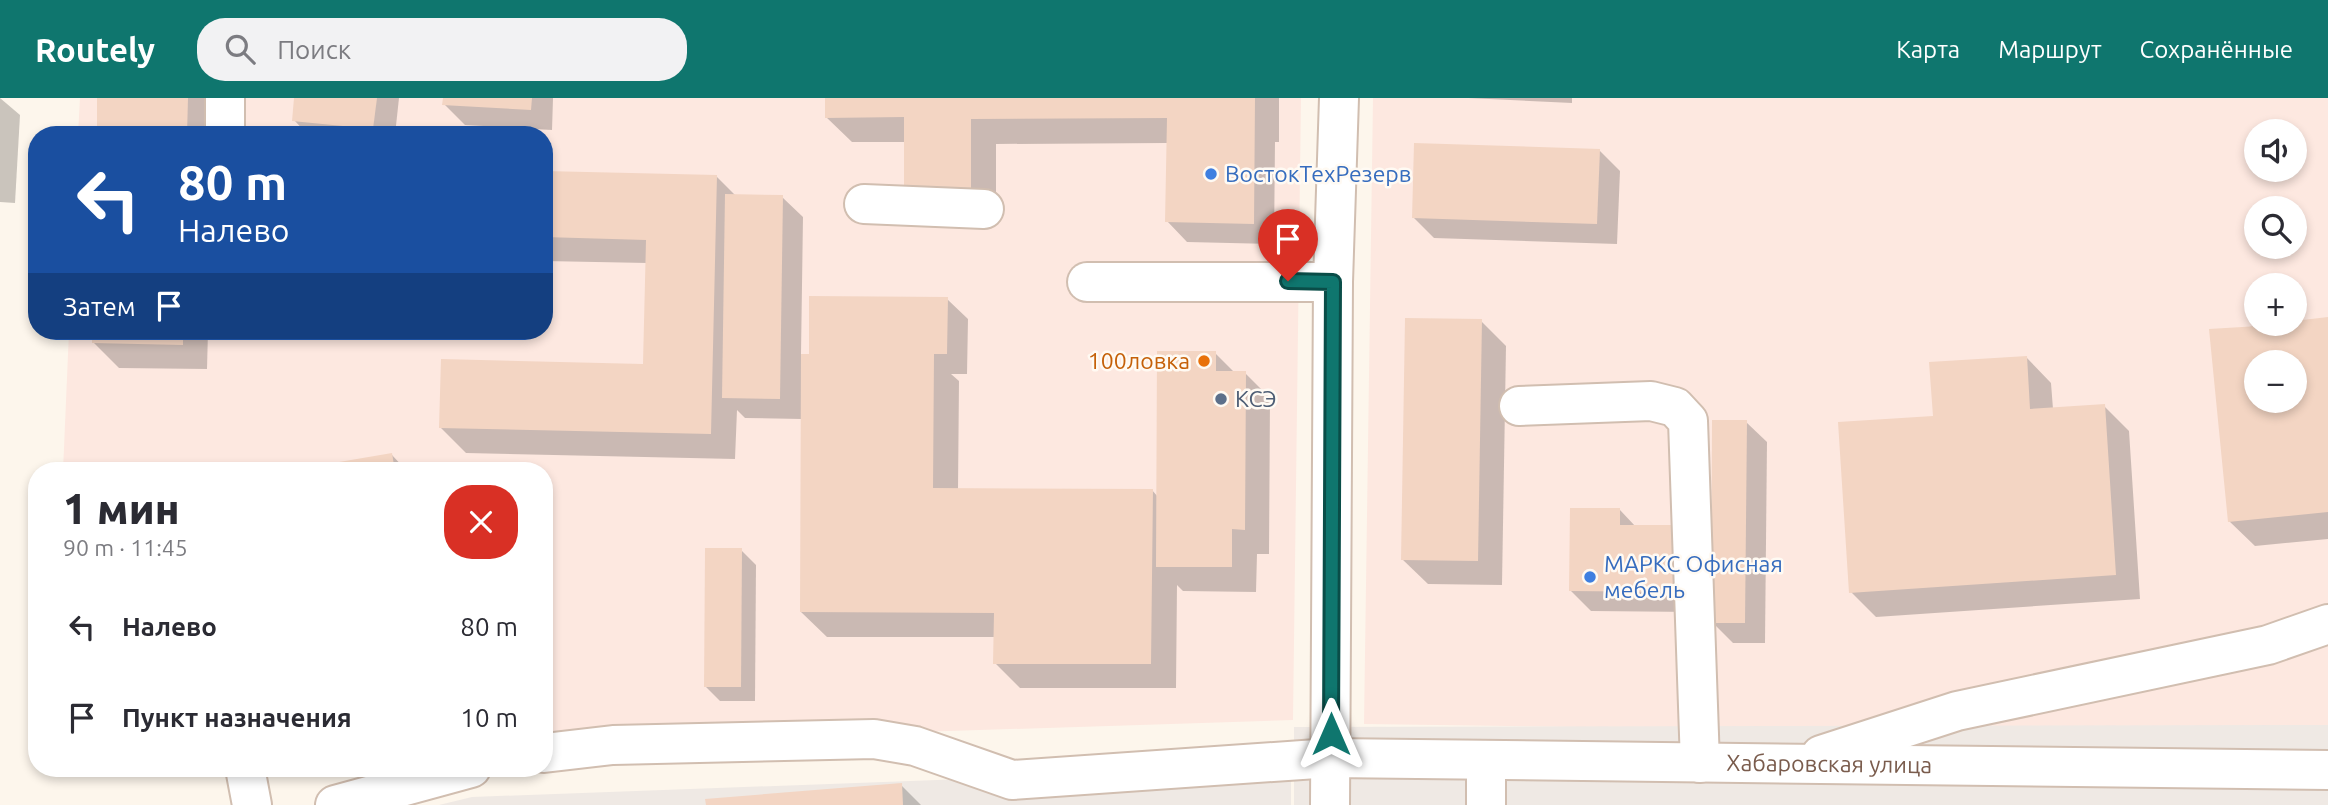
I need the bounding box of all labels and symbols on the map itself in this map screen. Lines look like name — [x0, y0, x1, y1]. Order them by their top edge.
place label: ВостокТехРезерв — [1225, 161, 1411, 186]
marker: ВостокТехРезерв — [1203, 166, 1219, 182]
pin — [1258, 209, 1318, 281]
place label: 100ловка — [1088, 348, 1190, 373]
marker: 100ловка — [1196, 353, 1212, 369]
place label: КСЭ — [1235, 386, 1277, 411]
marker: КСЭ — [1213, 391, 1229, 407]
place label: МАРКС Офисная мебель — [1604, 551, 1783, 602]
marker: МАРКС Офисная мебель — [1582, 569, 1598, 585]
position arrow — [1294, 697, 1368, 771]
street label: Хабаровская улица — [1726, 750, 1932, 777]

